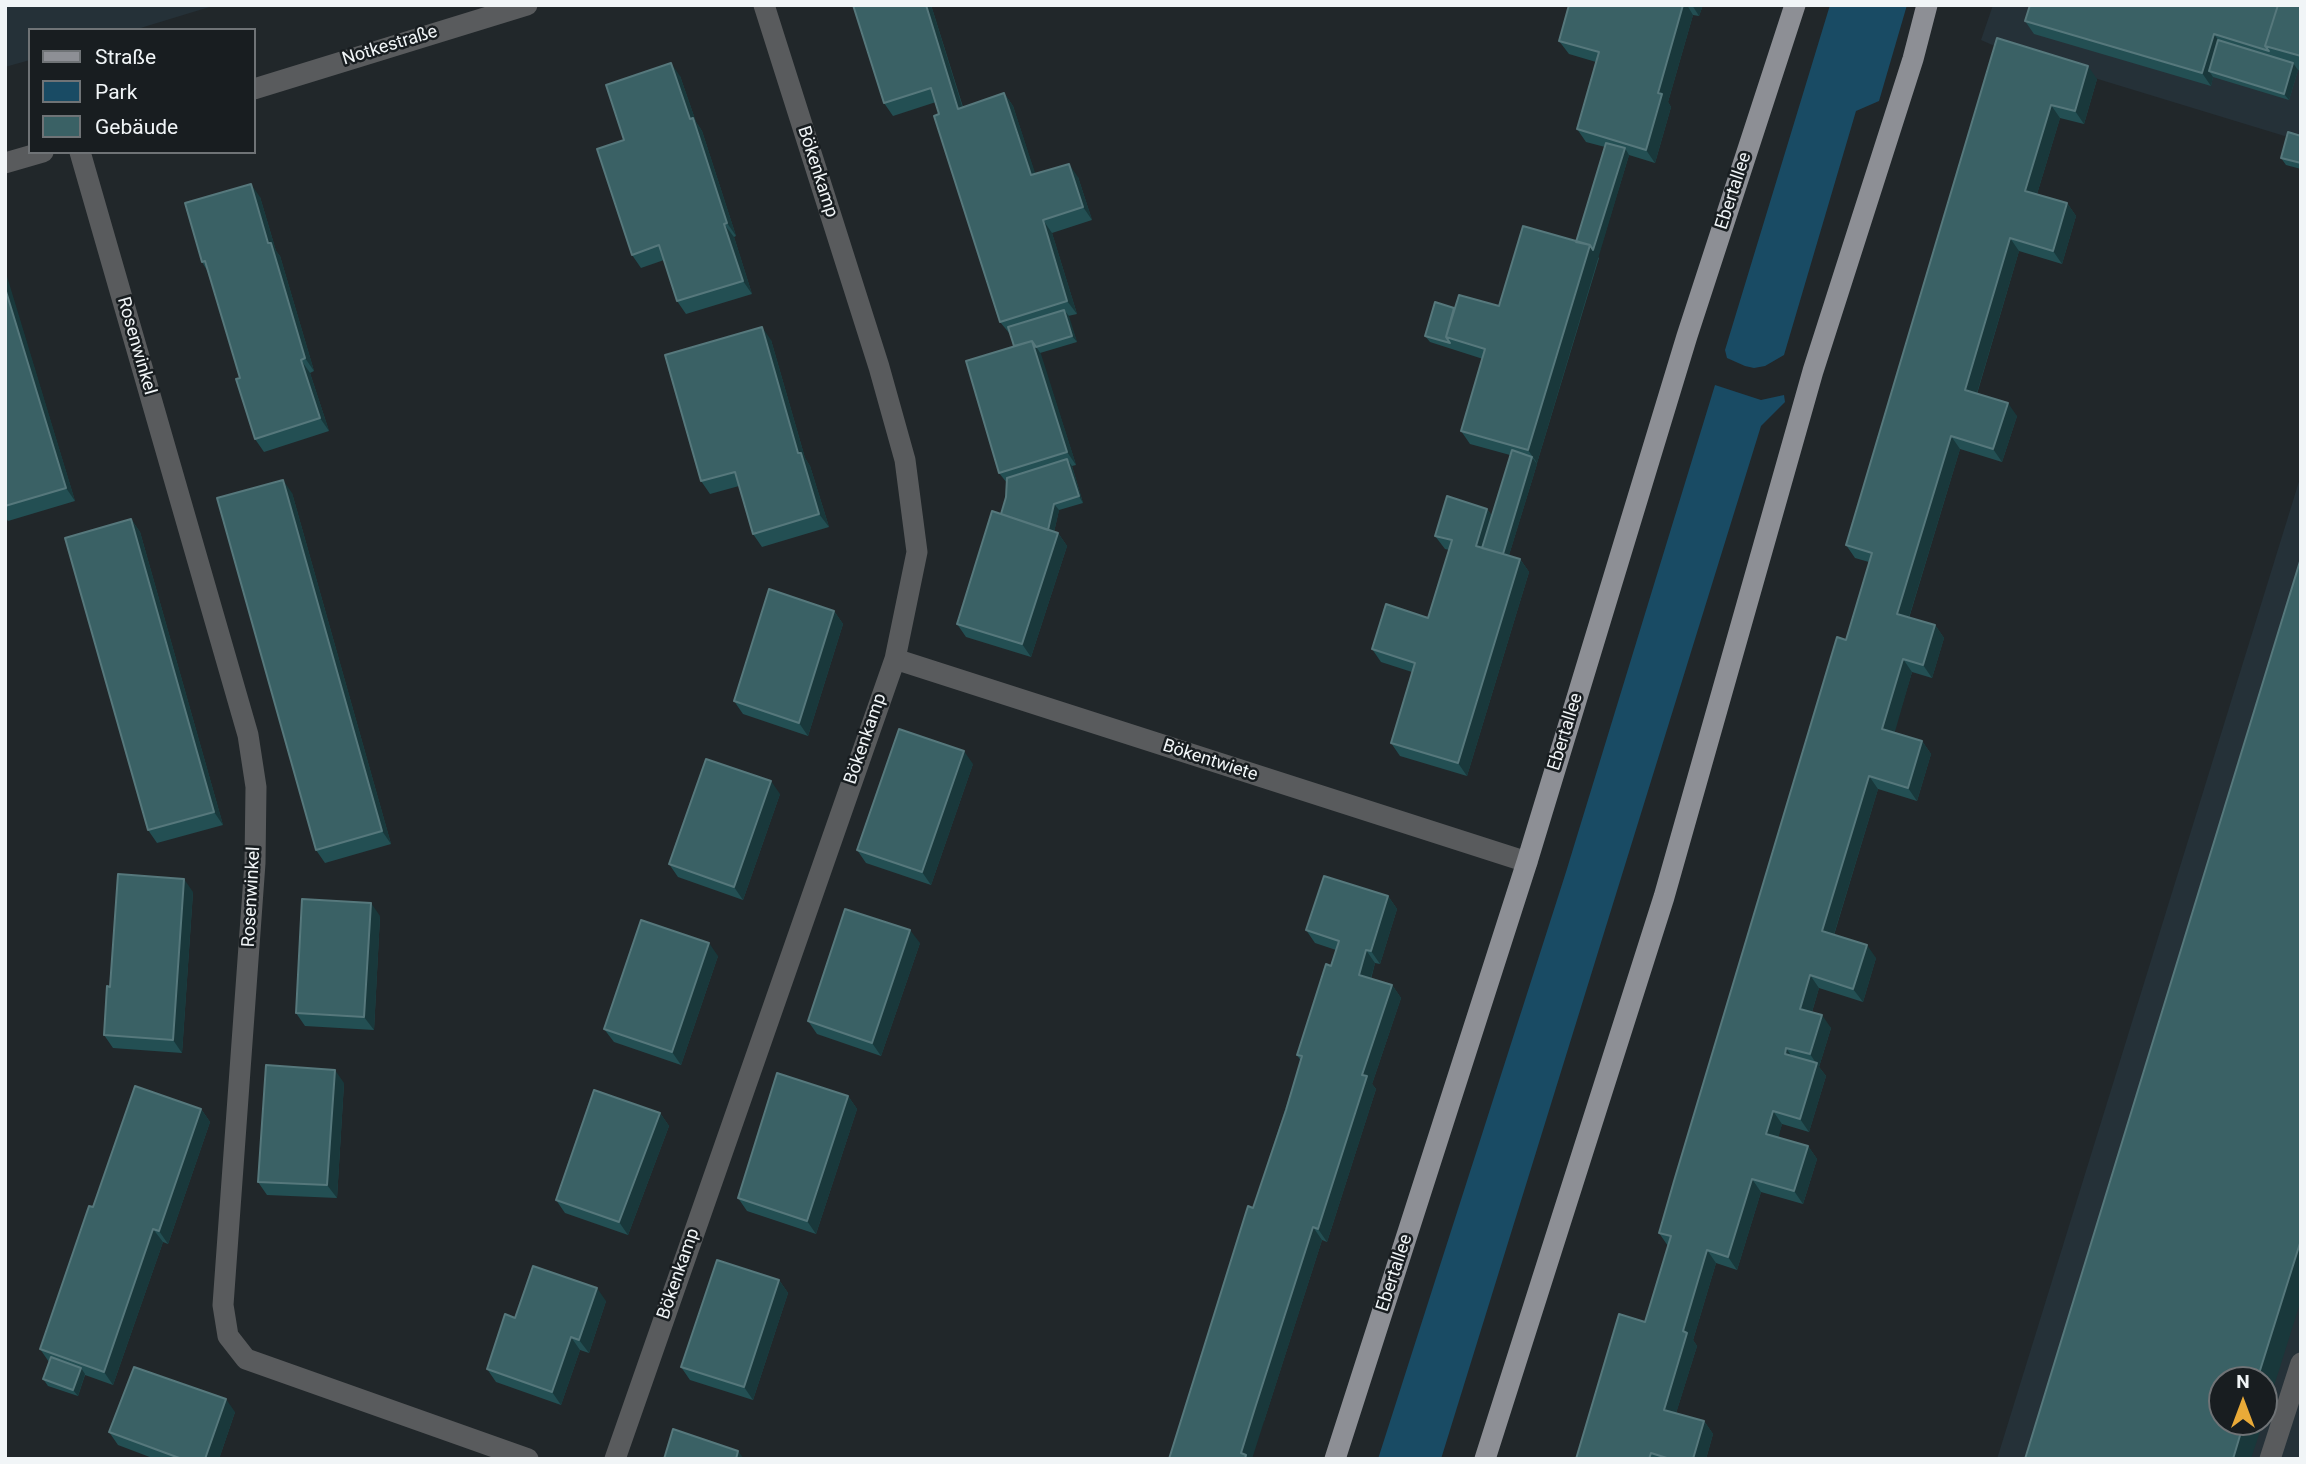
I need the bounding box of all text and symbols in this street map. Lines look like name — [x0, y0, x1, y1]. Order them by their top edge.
street label: Notkestraße — [340, 21, 440, 71]
legend — [28, 28, 256, 154]
text: Straße — [95, 45, 156, 69]
text: Park — [95, 80, 137, 104]
text: Gebäude — [95, 115, 178, 139]
street label: Bökenkamp — [792, 124, 842, 220]
street label: Ebertallee — [1711, 150, 1757, 232]
street label: Rosenwinkel — [112, 295, 160, 397]
street label: Bökenkamp — [840, 691, 892, 787]
street label: Ebertallee — [1544, 691, 1588, 773]
street label: Bökentwiete — [1160, 735, 1260, 787]
street label: Rosenwinkel — [239, 846, 265, 948]
street label: Bökenkamp — [653, 1226, 705, 1322]
street label: Ebertallee — [1372, 1232, 1418, 1314]
north arrow — [2208, 1366, 2278, 1436]
text: N — [2236, 1370, 2250, 1393]

